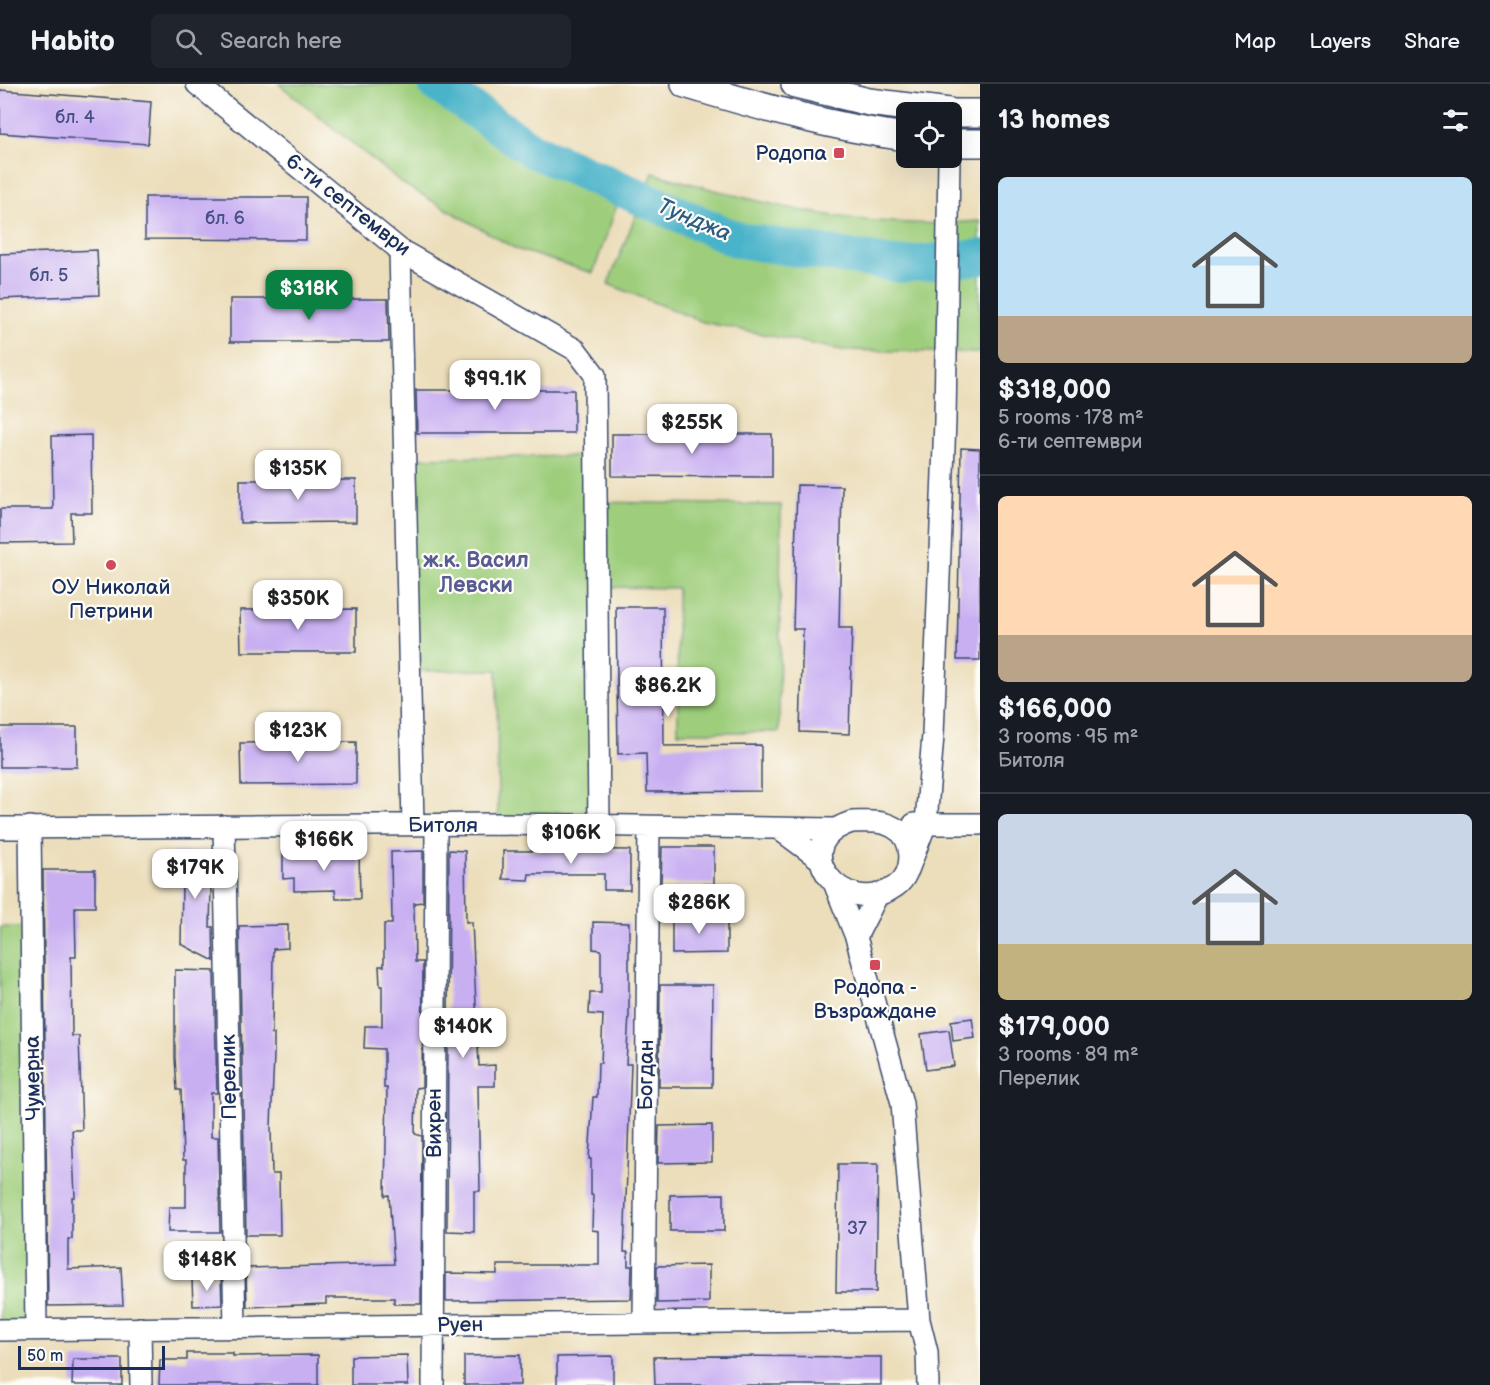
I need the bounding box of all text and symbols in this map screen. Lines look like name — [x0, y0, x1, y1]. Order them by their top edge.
search box — [151, 14, 571, 68]
text: Habito — [30, 25, 115, 58]
icon: search — [172, 25, 205, 58]
text: Search here — [220, 28, 342, 55]
text: Map — [1234, 29, 1276, 54]
text: Layers — [1309, 29, 1371, 54]
text: Share — [1404, 29, 1460, 54]
map controls — [896, 102, 962, 168]
button: locate — [896, 102, 962, 168]
icon: filters — [1439, 104, 1472, 137]
text: 13 homes — [998, 105, 1110, 136]
house number: бл. 4 — [55, 107, 95, 128]
place label: Родопа — [755, 141, 828, 166]
marker: Родопа — [832, 146, 846, 160]
street label: 6-ти септември — [281, 148, 415, 262]
water label: Тунджа — [653, 193, 735, 247]
house number: бл. 6 — [205, 208, 245, 229]
icon: home — [1181, 216, 1289, 324]
house number: бл. 5 — [30, 265, 68, 286]
pin: $318K — [267, 270, 351, 321]
text: $318K — [280, 277, 338, 301]
pin: $99.1K — [446, 360, 544, 411]
text: $99.1K — [463, 367, 527, 391]
text: $318,000 — [998, 375, 1111, 406]
pin: $255K — [650, 404, 734, 455]
text: 5 rooms · 178 m² — [998, 406, 1144, 430]
text: $255K — [661, 411, 723, 435]
text: 6-ти септември — [998, 430, 1142, 454]
pin: $135K — [256, 450, 340, 501]
text: $135K — [269, 457, 327, 481]
icon: home — [1181, 535, 1289, 643]
district label: ж.к. Васил Левски — [423, 547, 529, 599]
marker: ОУ Николай Петрини — [104, 558, 118, 572]
place label: ОУ Николай Петрини — [52, 575, 170, 624]
pin: $350K — [256, 580, 340, 631]
text: $350K — [267, 587, 329, 611]
pin: $86.2K — [619, 667, 717, 718]
text: $86.2K — [634, 674, 702, 698]
text: $166,000 — [998, 694, 1112, 725]
pin: $123K — [256, 712, 340, 763]
text: $123K — [269, 719, 327, 743]
text: 3 rooms · 95 m² — [998, 725, 1138, 749]
text: Битоля — [998, 749, 1065, 773]
street label: Битоля — [408, 813, 478, 838]
pin: $106K — [529, 814, 613, 865]
pin: $166K — [282, 821, 366, 872]
text: $106K — [541, 821, 601, 845]
text: $166K — [294, 828, 354, 852]
pin: $179K — [153, 849, 237, 900]
icon: home — [1181, 853, 1289, 961]
text: $179K — [166, 856, 224, 880]
pin: $286K — [657, 884, 741, 935]
text: $286K — [668, 891, 730, 915]
marker: Родопа - Възраждане — [868, 958, 882, 972]
place label: Родопа - Възраждане — [814, 975, 937, 1024]
pin: $140K — [421, 1008, 505, 1059]
text: $179,000 — [998, 1012, 1110, 1043]
text: $140K — [433, 1015, 493, 1039]
street label: Перелик — [216, 1034, 242, 1120]
street label: Чумерна — [20, 1035, 46, 1121]
street label: Богдан — [633, 1039, 659, 1111]
text: 3 rooms · 89 m² — [998, 1043, 1139, 1067]
text: Перелик — [998, 1067, 1080, 1091]
street label: Вихрен — [422, 1088, 447, 1158]
house number: 37 — [847, 1218, 867, 1239]
pin: $148K — [165, 1241, 249, 1292]
text: $148K — [178, 1248, 237, 1272]
street label: Руен — [437, 1312, 483, 1338]
scale bar — [18, 1343, 165, 1370]
text: 50 m — [27, 1347, 63, 1366]

